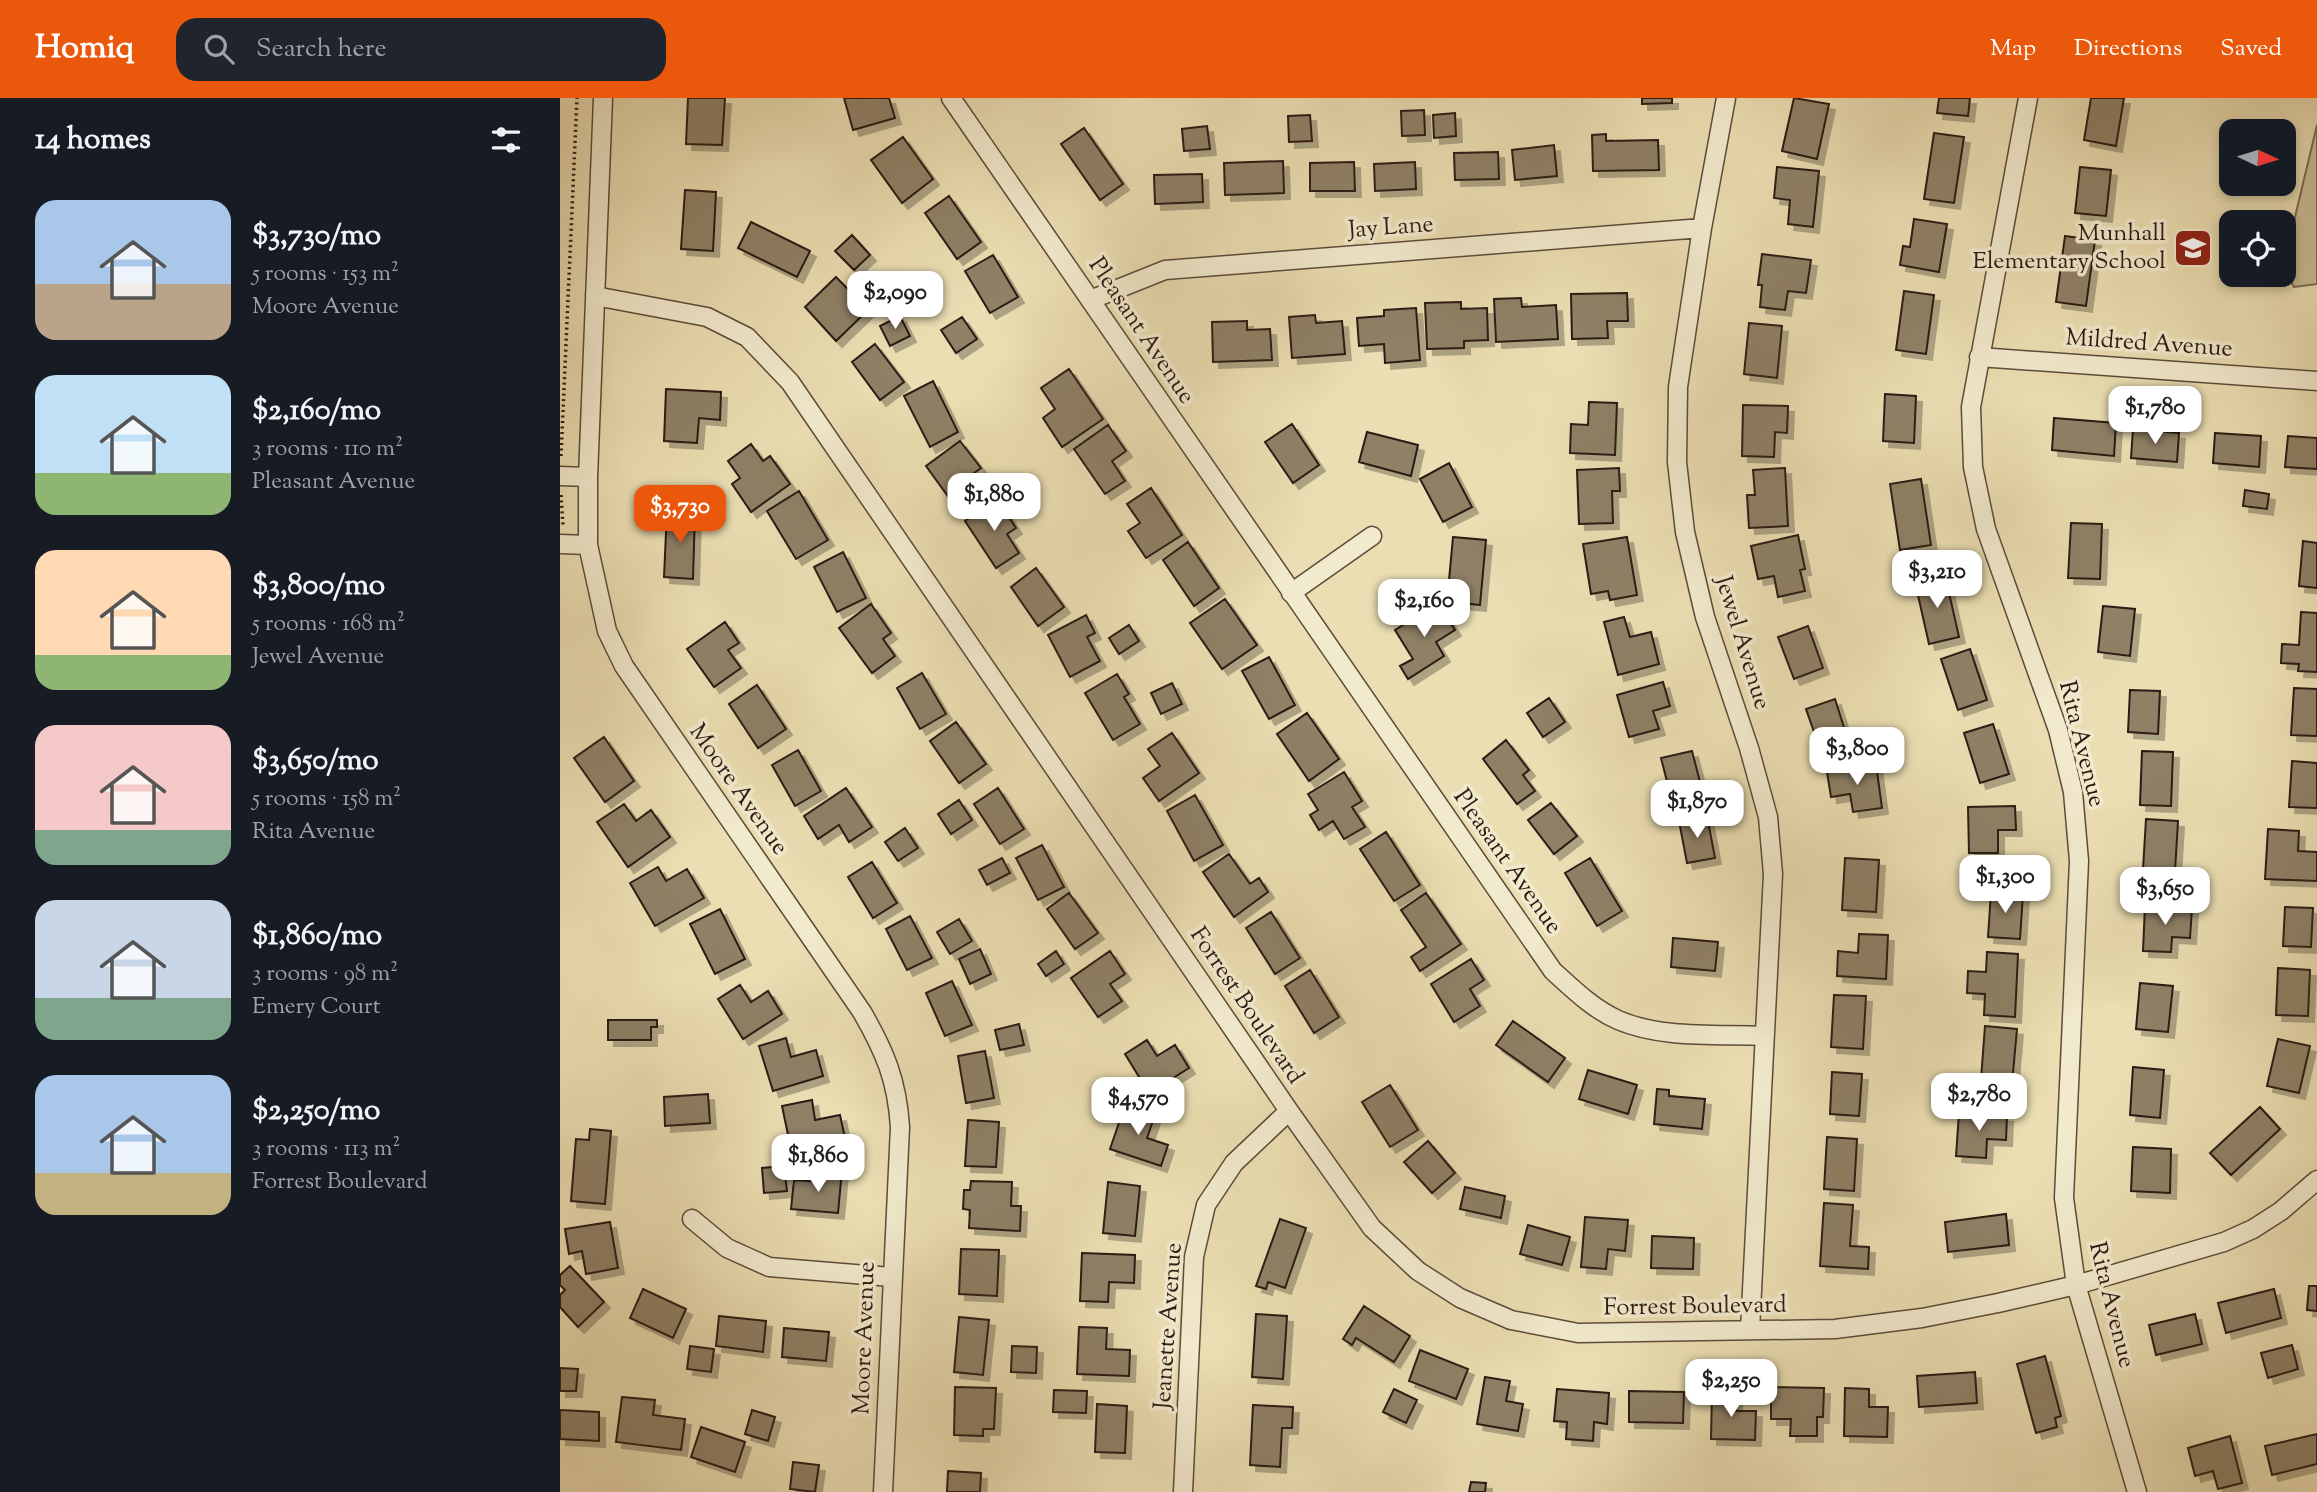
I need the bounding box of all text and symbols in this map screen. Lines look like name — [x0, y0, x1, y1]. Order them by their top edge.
search box — [176, 18, 666, 81]
text: Homiq — [35, 25, 134, 73]
icon: search — [200, 30, 238, 68]
text: Search here — [256, 31, 387, 68]
text: Map — [1990, 32, 2036, 66]
text: Directions — [2074, 32, 2182, 66]
text: Saved — [2220, 32, 2282, 66]
text: 14 homes — [35, 119, 151, 162]
north arrow — [2219, 119, 2296, 196]
map controls — [2219, 119, 2296, 287]
icon: filters — [487, 121, 525, 159]
street label: Jay Lane — [1345, 208, 1435, 248]
button: locate — [2219, 210, 2296, 287]
text: $3,730/mo — [252, 215, 381, 258]
place label: Munhall Elementary School — [1972, 217, 2166, 279]
school or university icon: Munhall Elementary School — [2172, 227, 2214, 269]
icon: home — [91, 228, 175, 312]
street label: Pleasant Avenue — [1079, 251, 1203, 411]
text: 5 rooms · 153 m² — [252, 258, 399, 291]
pin: $2,090 — [838, 272, 952, 331]
text: $2,090 — [863, 277, 927, 310]
text: Moore Avenue — [252, 291, 399, 324]
street label: Mildred Avenue — [2064, 321, 2234, 367]
pin: $1,780 — [2098, 386, 2212, 446]
text: $2,160/mo — [252, 390, 381, 433]
text: $1,780 — [2124, 392, 2186, 425]
icon: home — [91, 403, 175, 487]
text: 3 rooms · 110 m² — [252, 433, 403, 466]
text: Pleasant Avenue — [252, 466, 415, 499]
pin: $1,880 — [937, 474, 1051, 533]
text: $1,880 — [964, 479, 1025, 512]
pin: $3,730 — [623, 486, 737, 545]
text: $3,730 — [650, 491, 710, 524]
pin: $3,210 — [1880, 550, 1994, 610]
text: $3,210 — [1908, 556, 1966, 589]
text: $3,800/mo — [252, 565, 385, 608]
street label: Jewel Avenue — [1705, 570, 1778, 714]
icon: home — [91, 578, 175, 662]
pin: $2,160 — [1367, 580, 1481, 639]
text: $2,160 — [1394, 585, 1454, 618]
text: 5 rooms · 168 m² — [252, 608, 405, 641]
text: Jewel Avenue — [252, 641, 384, 674]
street label: Rita Avenue — [2049, 678, 2113, 810]
street label: Moore Avenue — [680, 717, 796, 863]
pin: $3,800 — [1800, 728, 1914, 787]
text: $3,800 — [1825, 733, 1889, 766]
text: $3,650/mo — [252, 740, 379, 783]
icon: home — [91, 753, 175, 837]
pin: $1,870 — [1640, 780, 1754, 840]
text: 5 rooms · 158 m² — [252, 783, 401, 816]
street label: Pleasant Avenue — [1444, 783, 1570, 941]
text: $1,870 — [1667, 786, 1727, 819]
text: Rita Avenue — [252, 816, 375, 849]
pin: $1,300 — [1948, 856, 2062, 915]
text: $1,300 — [1975, 861, 2035, 894]
pin: $3,650 — [2108, 868, 2222, 927]
text: $3,650 — [2136, 873, 2194, 906]
text: $1,860/mo — [252, 915, 382, 958]
street label: Forrest Boulevard — [1181, 921, 1312, 1092]
icon: home — [91, 928, 175, 1012]
text: 3 rooms · 98 m² — [252, 958, 398, 991]
text: Emery Court — [252, 991, 381, 1024]
pin: $2,780 — [1922, 1074, 2036, 1133]
pin: $4,570 — [1081, 1077, 1195, 1137]
text: $2,780 — [1947, 1079, 2011, 1112]
text: $4,570 — [1107, 1083, 1169, 1116]
text: $2,250/mo — [252, 1090, 380, 1133]
icon: home — [91, 1103, 175, 1187]
text: 3 rooms · 113 m² — [252, 1133, 400, 1166]
pin: $1,860 — [761, 1134, 875, 1194]
text: $1,860 — [788, 1140, 848, 1173]
text: Forrest Boulevard — [252, 1166, 428, 1199]
street label: Rita Avenue — [2079, 1239, 2143, 1371]
street label: Jeanette Avenue — [1146, 1241, 1192, 1413]
street label: Moore Avenue — [845, 1261, 885, 1415]
street label: Forrest Boulevard — [1603, 1288, 1787, 1326]
pin: $2,250 — [1674, 1360, 1788, 1419]
text: $2,250 — [1701, 1365, 1761, 1398]

